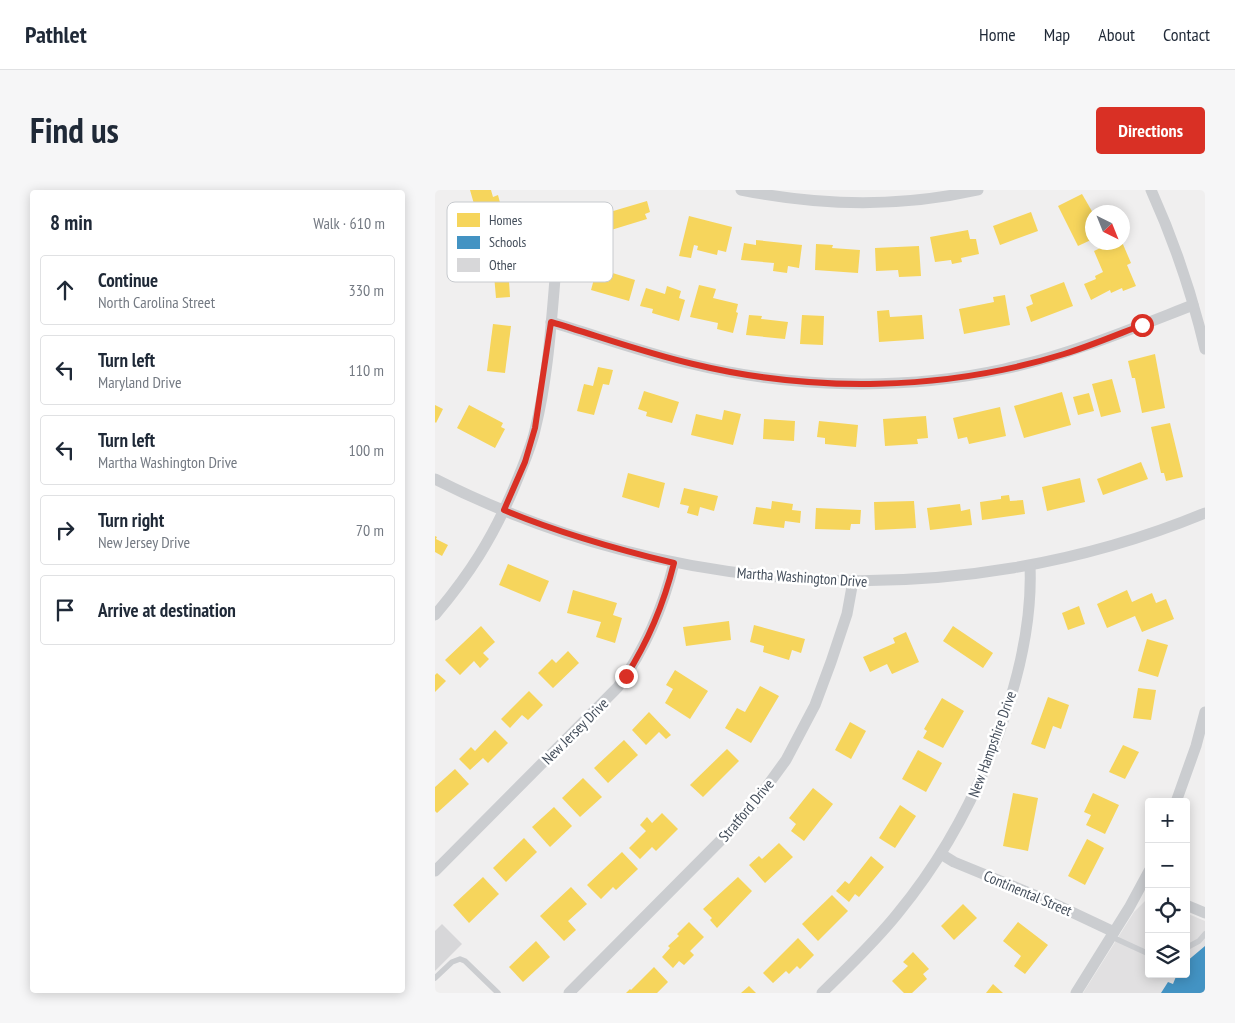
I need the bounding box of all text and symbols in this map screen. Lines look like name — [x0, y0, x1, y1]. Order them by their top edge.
text: Pathlet — [25, 19, 87, 50]
text: Home — [979, 23, 1016, 46]
text: Map — [1044, 23, 1070, 46]
text: About — [1098, 23, 1135, 46]
text: Contact — [1163, 23, 1210, 46]
text: Find us — [30, 107, 119, 153]
button: Directions — [1096, 107, 1205, 154]
legend — [447, 202, 613, 282]
north arrow — [1085, 205, 1130, 250]
text: 8 min — [50, 209, 92, 236]
text: Homes — [489, 211, 522, 229]
text: Walk · 610 m — [313, 213, 385, 233]
text: Schools — [489, 233, 526, 251]
text: Other — [489, 256, 516, 274]
text: Continue — [98, 268, 158, 292]
icon: ahead — [51, 276, 79, 304]
text: 330 m — [349, 280, 384, 300]
text: North Carolina Street — [98, 292, 215, 312]
route start — [1131, 314, 1154, 337]
text: Turn left — [98, 348, 155, 372]
icon: left — [51, 356, 79, 384]
text: 110 m — [349, 360, 384, 380]
text: Maryland Drive — [98, 372, 182, 392]
text: Turn left — [98, 428, 155, 452]
icon: left — [51, 436, 79, 464]
text: 100 m — [349, 440, 384, 460]
text: Martha Washington Drive — [98, 452, 237, 472]
text: Turn right — [98, 508, 164, 532]
icon: right — [51, 516, 79, 544]
text: 70 m — [356, 520, 384, 540]
text: New Jersey Drive — [98, 532, 190, 552]
street label: Martha Washington Drive — [736, 563, 868, 591]
icon: arrive — [51, 596, 79, 624]
text: Arrive at destination — [98, 598, 236, 622]
route end — [615, 665, 638, 688]
street label: New Hampshire Drive — [964, 688, 1020, 800]
street label: New Jersey Drive — [538, 694, 612, 768]
street label: Stratford Drive — [714, 775, 778, 845]
map controls — [1145, 798, 1190, 978]
button: + — [1145, 798, 1190, 843]
button: − — [1145, 843, 1190, 888]
street label: Continental Street — [981, 866, 1075, 920]
button: locate — [1145, 888, 1190, 933]
button: layers — [1145, 933, 1190, 978]

